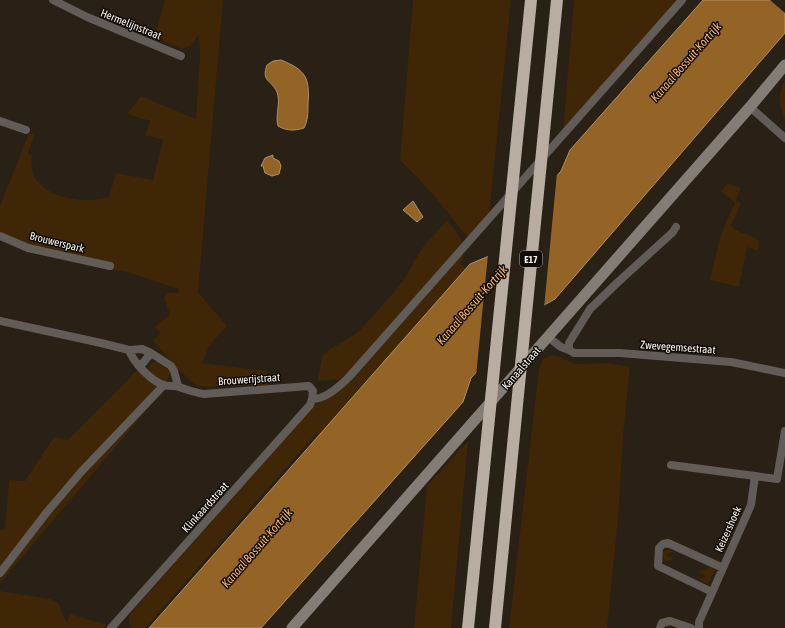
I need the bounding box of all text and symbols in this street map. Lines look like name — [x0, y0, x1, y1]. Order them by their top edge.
street label: Hermelijnstraat — [99, 6, 163, 42]
water label: Kanaal Bossuit-Kortrijk — [648, 19, 725, 104]
street label: Brouwerspark — [28, 229, 86, 255]
road number: E17 — [520, 251, 542, 267]
water label: Kanaal Bossuit-Kortrijk — [434, 262, 511, 347]
street label: Zwevegemsestraat — [640, 338, 716, 356]
street label: Kanaalstraat — [499, 344, 543, 392]
street label: Brouwerijstraat — [218, 371, 280, 387]
street label: Klinkaardstraat — [179, 480, 231, 534]
street label: Keizershoek — [713, 504, 744, 554]
water label: Kanaal Bossuit-Kortrijk — [219, 505, 296, 590]

